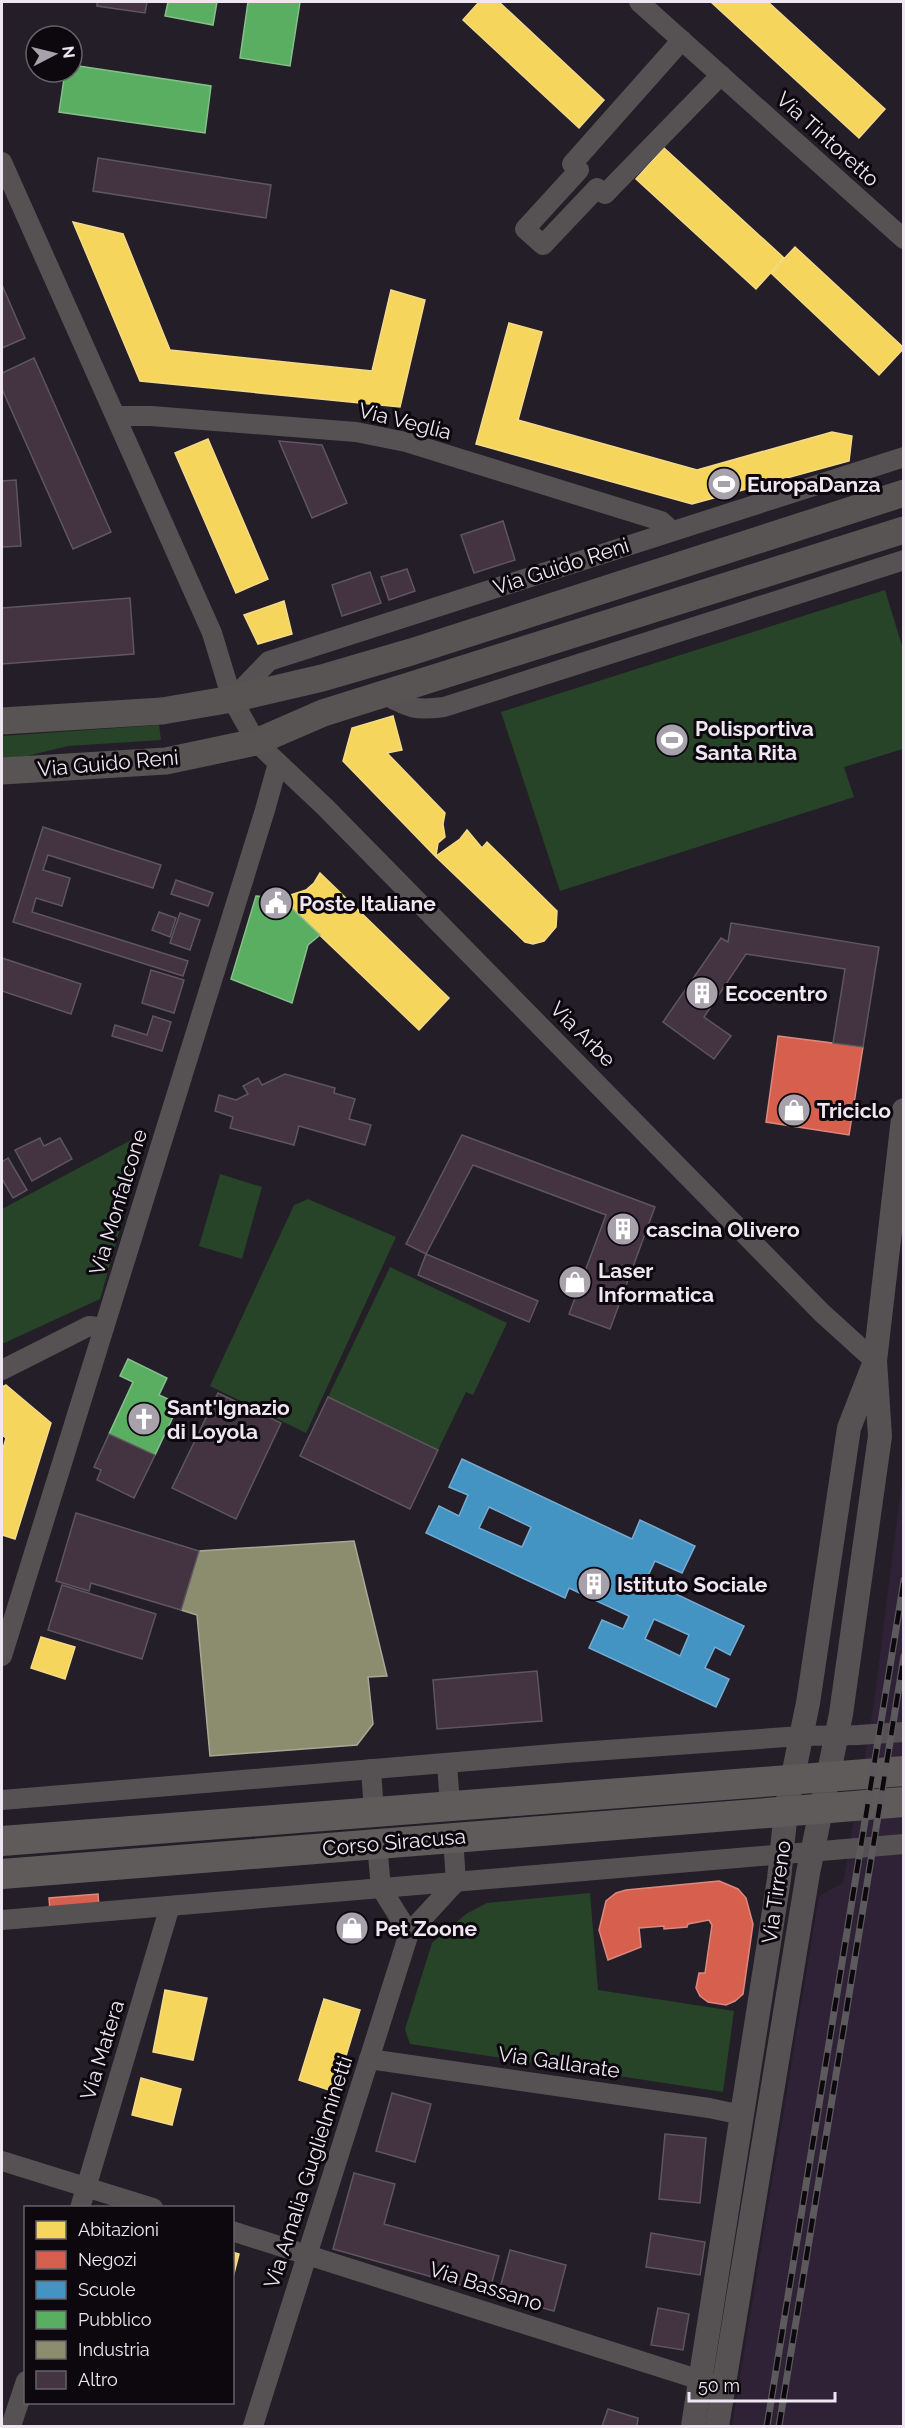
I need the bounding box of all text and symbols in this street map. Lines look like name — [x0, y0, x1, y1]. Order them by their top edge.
north arrow — [24, 24, 84, 84]
text: N — [58, 45, 79, 59]
street label: Via Tintoretto — [771, 86, 885, 192]
street label: Via Veglia — [356, 397, 454, 445]
sports icon: EuropaDanza — [706, 466, 742, 502]
place label: EuropaDanza — [747, 472, 881, 497]
street label: Via Guido Reni — [490, 532, 632, 600]
place label: Polisportiva Santa Rita — [695, 716, 814, 765]
sports icon: Polisportiva Santa Rita — [654, 722, 690, 758]
street label: Via Guido Reni — [37, 744, 179, 782]
public building icon: Poste Italiane — [258, 885, 294, 921]
place label: Poste Italiane — [299, 891, 436, 916]
building icon: Ecocentro — [684, 975, 720, 1011]
place label: Ecocentro — [725, 981, 828, 1006]
street label: Via Arbe — [545, 996, 621, 1072]
shop icon: Triciclo — [776, 1092, 812, 1128]
place label: Triciclo — [817, 1098, 891, 1123]
street label: Via Monfalcone — [84, 1126, 152, 1278]
building icon: cascina Olivero — [605, 1211, 641, 1247]
place label: cascina Olivero — [646, 1217, 800, 1242]
place label: Laser Informatica — [598, 1258, 714, 1307]
shop icon: Laser Informatica — [557, 1264, 593, 1300]
place label: Sant'Ignazio di Loyola — [167, 1395, 290, 1444]
church icon: Sant'Ignazio di Loyola — [126, 1401, 162, 1437]
building icon: Istituto Sociale — [576, 1566, 612, 1602]
place label: Istituto Sociale — [617, 1572, 768, 1597]
street label: Corso Siracusa — [321, 1823, 467, 1861]
street label: Via Tirreno — [756, 1839, 796, 1945]
shop icon: Pet Zoone — [334, 1910, 370, 1946]
place label: Pet Zoone — [375, 1916, 477, 1941]
street label: Via Matera — [75, 1997, 129, 2103]
street label: Via Gallarate — [496, 2041, 622, 2083]
street label: Via Amalia Guglielminetti — [259, 2053, 357, 2291]
legend — [24, 2206, 234, 2404]
text: Abitazioni — [78, 2219, 159, 2240]
text: Negozi — [78, 2249, 137, 2270]
street label: Via Bassano — [426, 2256, 546, 2316]
text: Scuole — [78, 2279, 136, 2300]
text: Pubblico — [78, 2309, 152, 2330]
text: Industria — [78, 2339, 150, 2360]
scale bar — [689, 2365, 834, 2403]
text: Altro — [78, 2369, 118, 2390]
text: 50 m — [698, 2375, 740, 2396]

